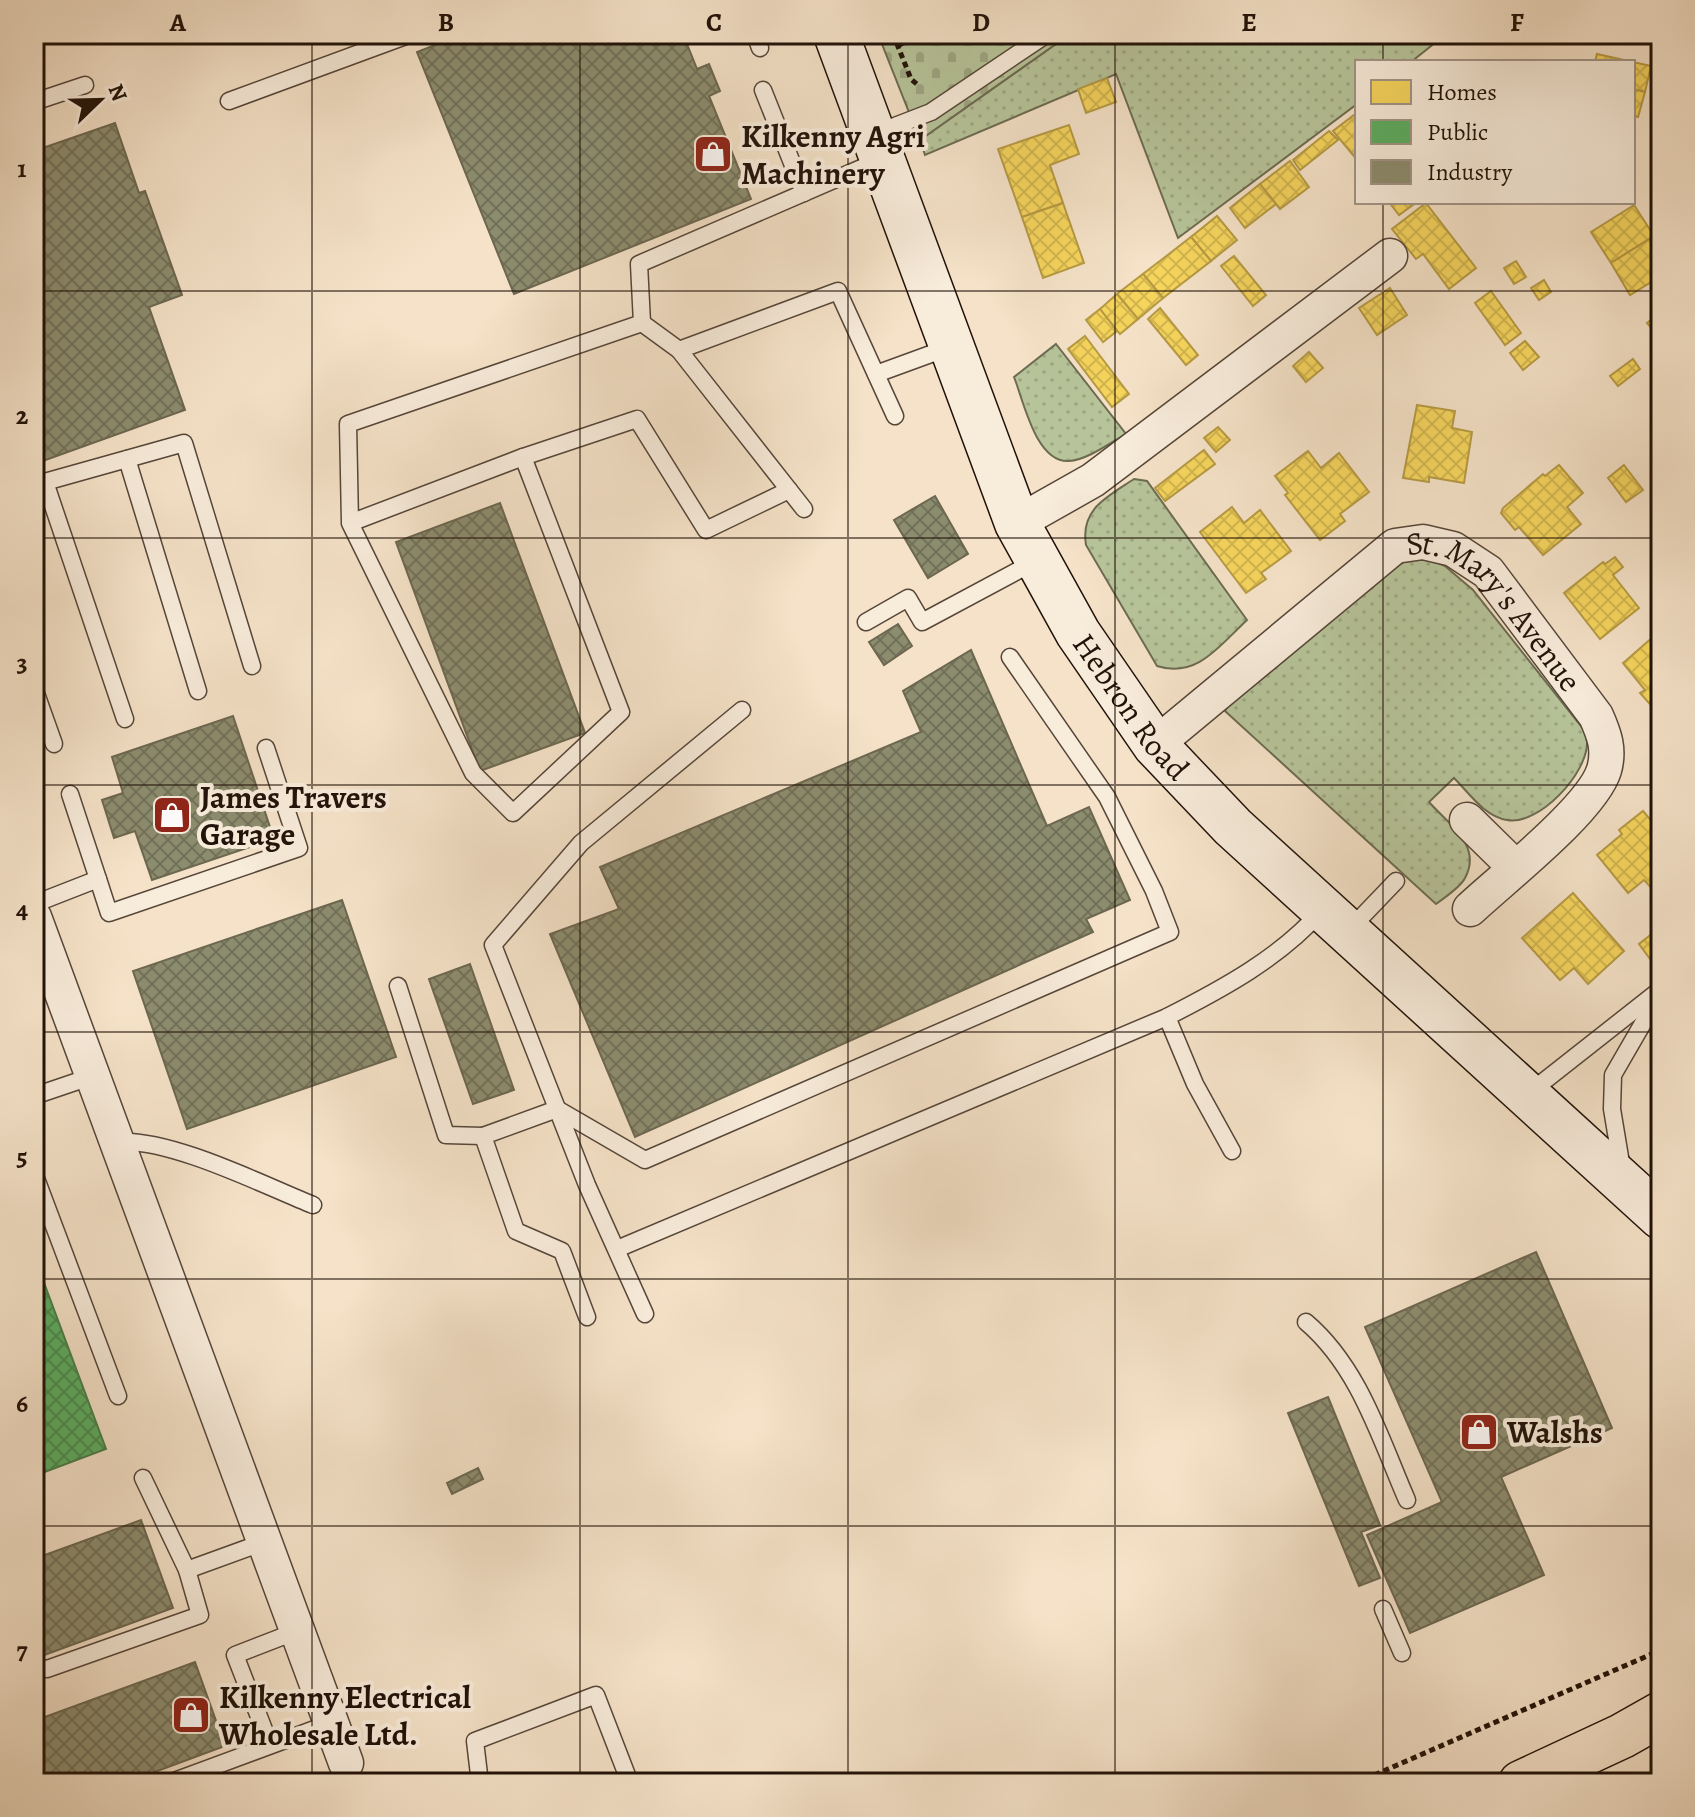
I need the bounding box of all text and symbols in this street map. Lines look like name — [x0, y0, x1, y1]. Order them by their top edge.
text: A — [169, 5, 187, 40]
text: B — [438, 5, 454, 40]
text: C — [706, 5, 722, 40]
text: D — [972, 5, 990, 40]
text: E — [1241, 5, 1257, 40]
text: F — [1510, 5, 1524, 40]
north arrow — [60, 60, 140, 140]
legend — [1355, 60, 1635, 204]
text: Homes — [1427, 76, 1497, 108]
text: N — [101, 79, 134, 106]
place label: Kilkenny Agri Machinery — [741, 114, 925, 195]
text: Public — [1427, 116, 1488, 148]
shop icon: Kilkenny Agri Machinery — [692, 133, 734, 175]
text: 1 — [17, 151, 27, 186]
text: Industry — [1427, 156, 1513, 188]
text: 2 — [16, 398, 29, 433]
street label: St. Mary's Avenue — [1403, 520, 1592, 701]
street label: Hebron Road — [1062, 624, 1200, 791]
text: 3 — [16, 645, 28, 680]
place label: James Travers Garage — [200, 775, 387, 856]
shop icon: James Travers Garage — [151, 794, 193, 836]
text: 4 — [16, 892, 28, 927]
text: 5 — [16, 1139, 28, 1174]
text: 6 — [16, 1386, 28, 1421]
place label: Walshs — [1506, 1410, 1603, 1454]
shop icon: Walshs — [1458, 1411, 1500, 1453]
text: 7 — [16, 1633, 28, 1668]
place label: Kilkenny Electrical Wholesale Ltd. — [218, 1675, 472, 1756]
shop icon: Kilkenny Electrical Wholesale Ltd. — [170, 1694, 212, 1736]

